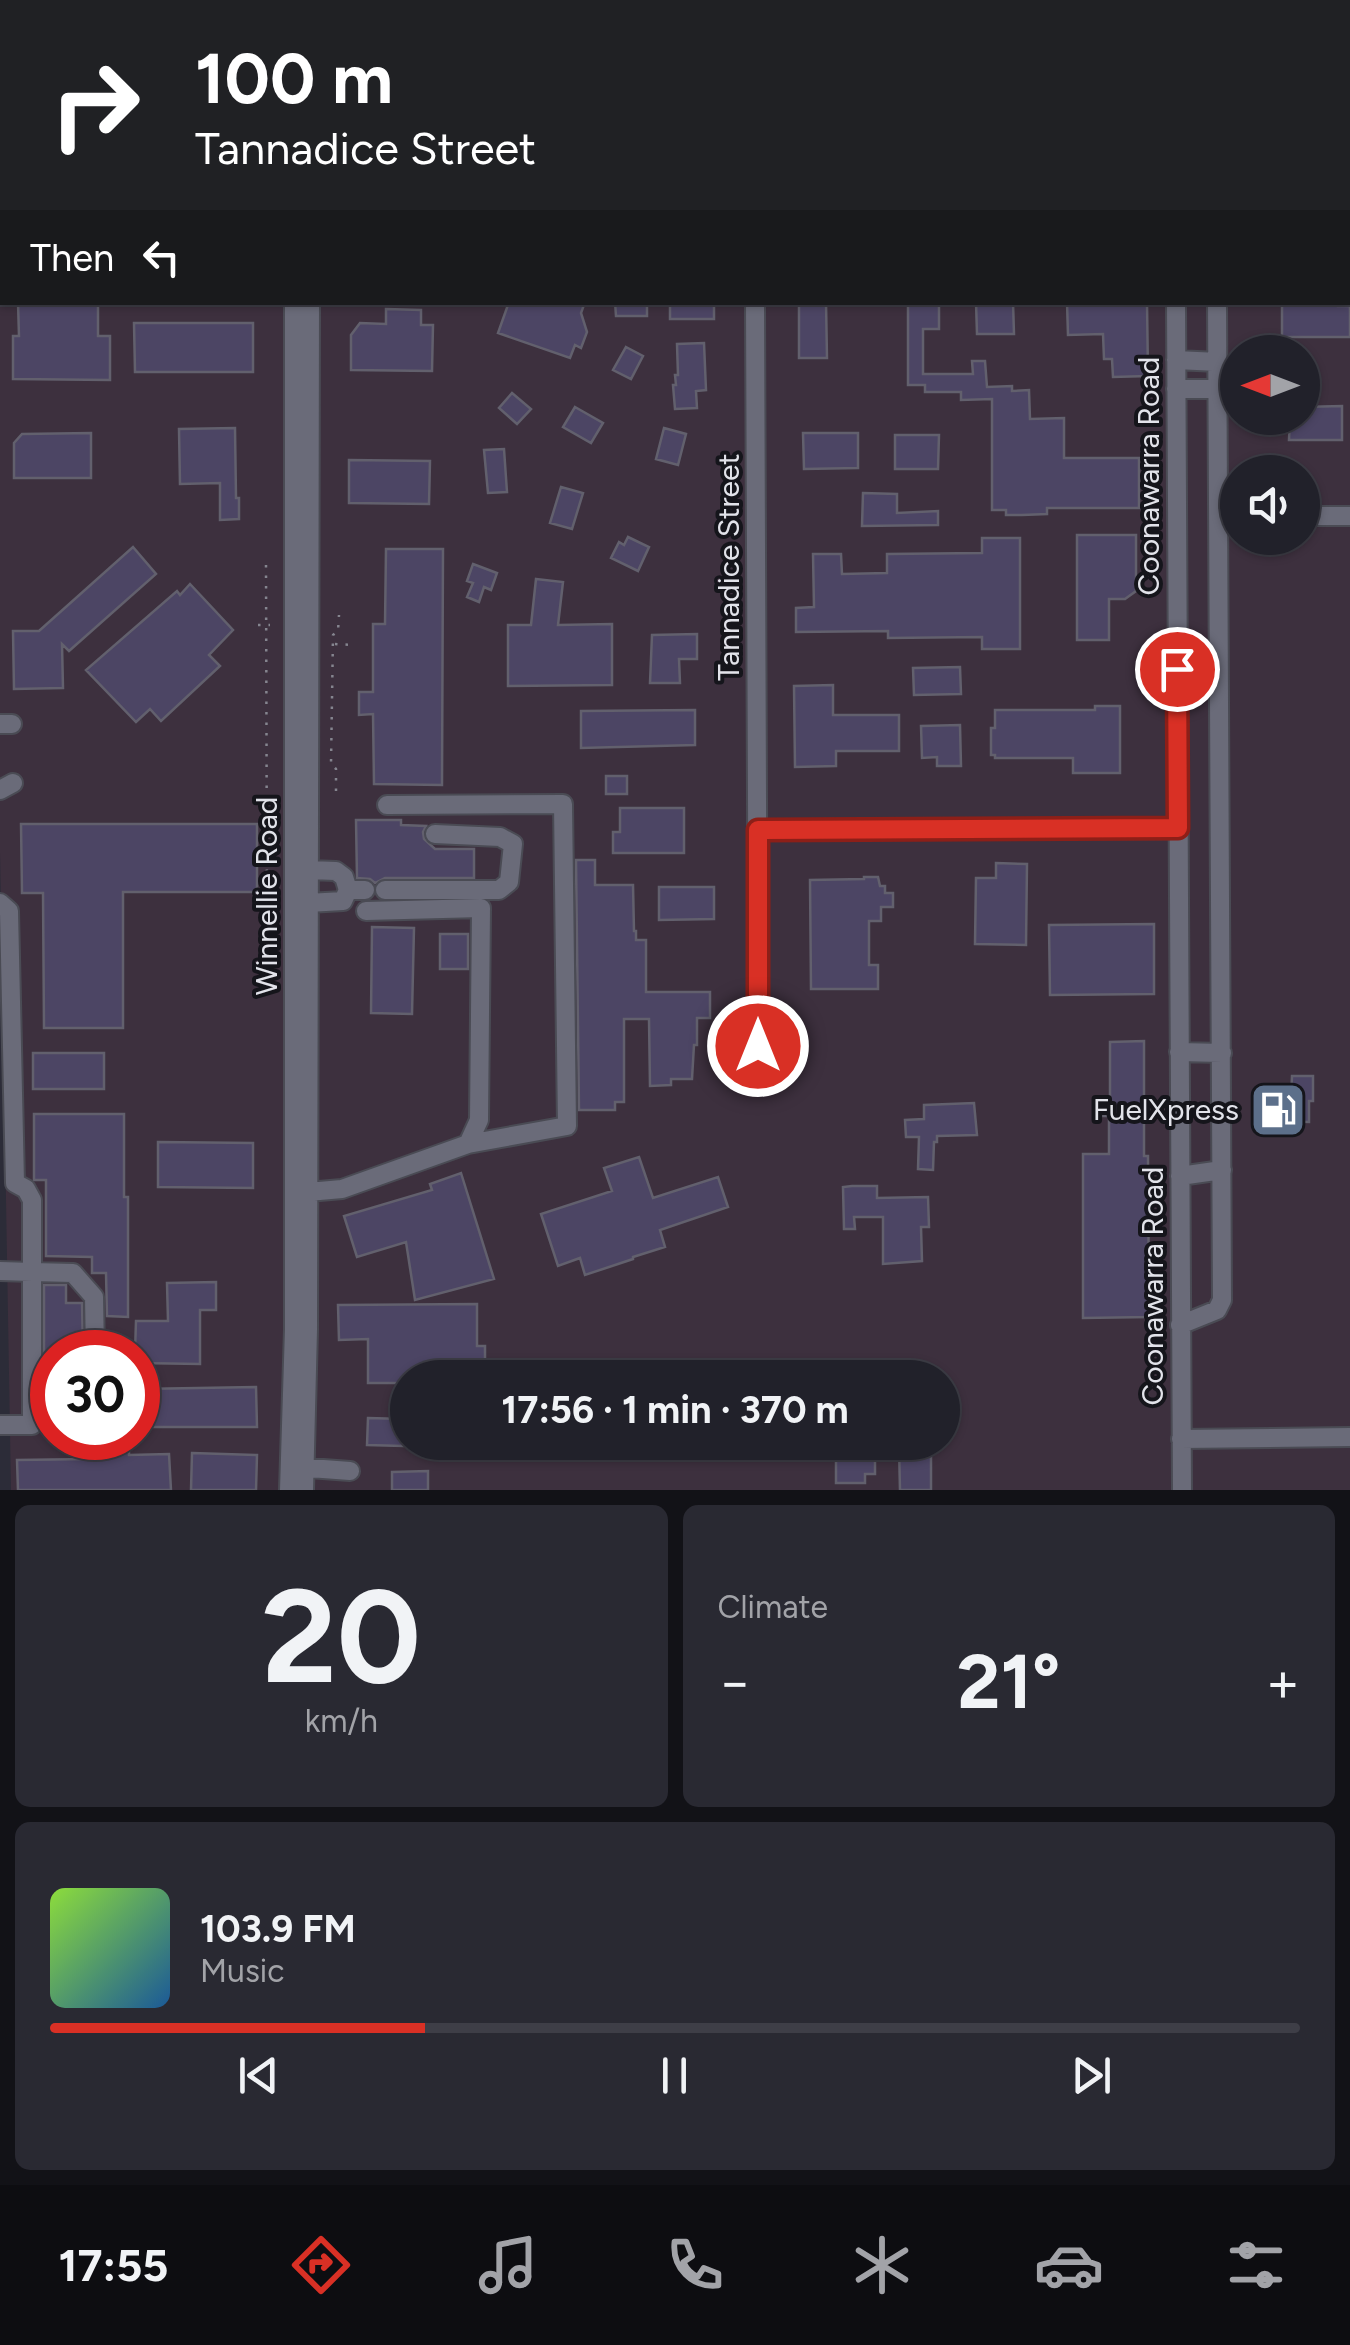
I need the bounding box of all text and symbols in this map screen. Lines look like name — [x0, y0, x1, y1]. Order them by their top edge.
text: 100 m — [195, 36, 393, 121]
icon: right — [30, 40, 160, 170]
text: Tannadice Street — [195, 121, 536, 175]
icon: left — [134, 230, 189, 285]
text: Then — [30, 235, 114, 281]
north arrow — [1220, 335, 1320, 435]
map controls — [1220, 335, 1320, 555]
street label: Coonawarra Road — [1130, 357, 1167, 595]
street label: Tannadice Street — [710, 453, 747, 681]
button: sound — [1220, 455, 1320, 555]
pin — [1135, 627, 1220, 712]
icon: arrive — [1150, 642, 1205, 697]
street label: Winnellie Road — [248, 797, 285, 995]
position arrow — [706, 994, 810, 1098]
fuel station icon: FuelXpress — [1248, 1080, 1308, 1140]
place label: FuelXpress — [1093, 1091, 1239, 1128]
street label: Coonawarra Road — [1134, 1167, 1171, 1405]
speed limit sign: 30 — [30, 1330, 160, 1460]
text: 17:56 · 1 min · 370 m — [501, 1387, 849, 1433]
text: 20 — [261, 1559, 421, 1715]
text: Climate — [718, 1588, 828, 1626]
text: 21° — [957, 1637, 1060, 1727]
text: − — [718, 1649, 752, 1715]
text: + — [1266, 1649, 1300, 1715]
text: km/h — [305, 1702, 378, 1740]
text: 103.9 FM — [200, 1906, 356, 1952]
text: Music — [200, 1952, 285, 1990]
icon: previous — [231, 2048, 286, 2103]
icon: pause — [647, 2048, 702, 2103]
icon: next — [1064, 2048, 1119, 2103]
icon: directions — [286, 2230, 356, 2300]
icon: music — [473, 2230, 543, 2300]
icon: phone — [660, 2230, 730, 2300]
icon: climate — [847, 2230, 917, 2300]
icon: car — [1034, 2230, 1104, 2300]
icon: filters — [1221, 2230, 1291, 2300]
text: 17:55 — [59, 2238, 168, 2292]

